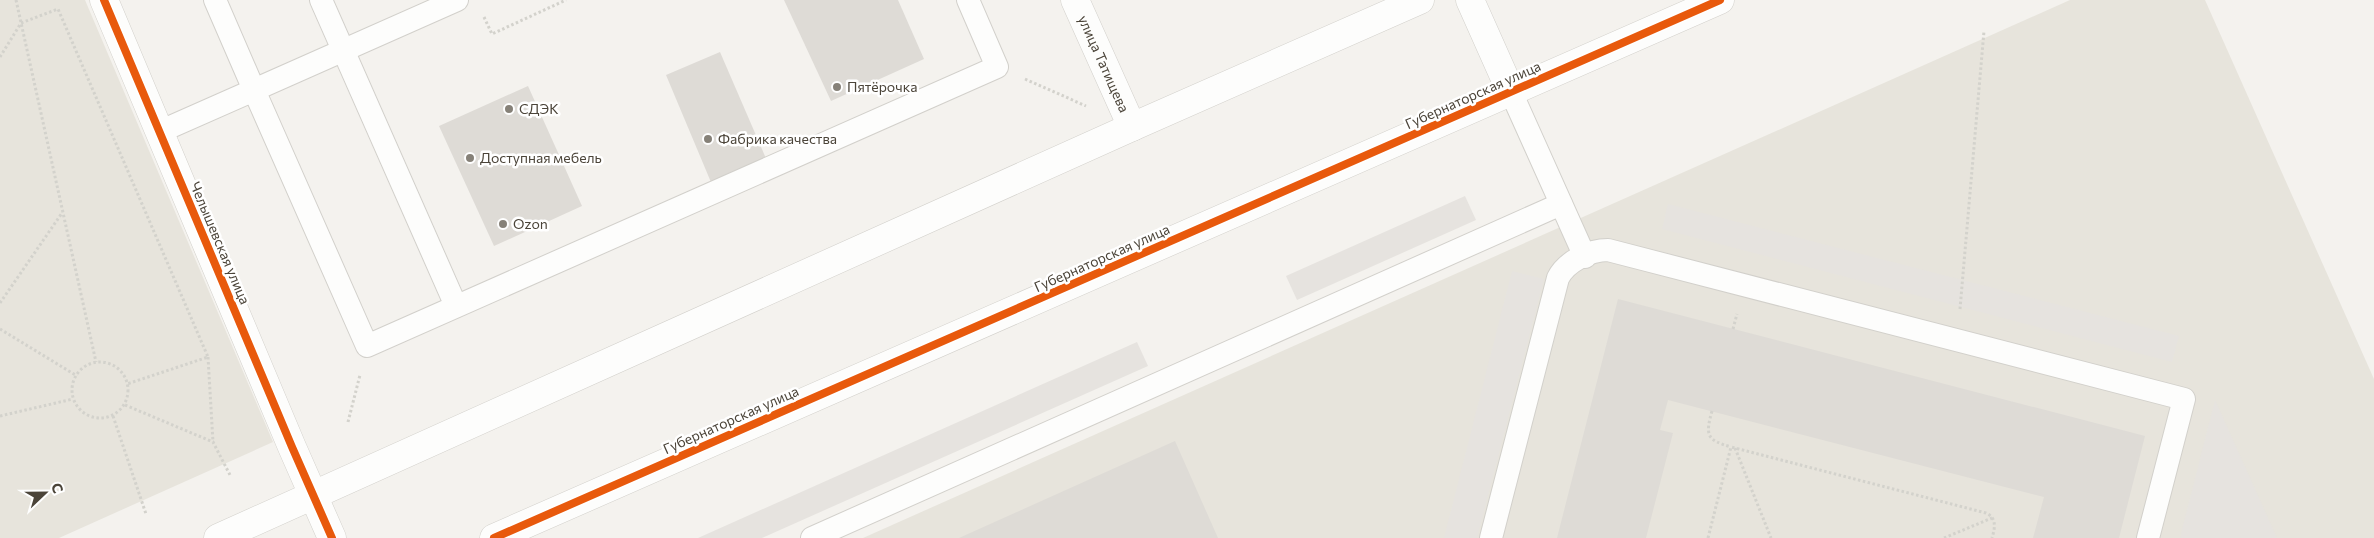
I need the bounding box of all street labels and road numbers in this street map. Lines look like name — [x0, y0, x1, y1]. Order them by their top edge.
street label: улица Татищева — [1075, 12, 1133, 115]
street label: Губернаторская улица — [1402, 57, 1543, 132]
street label: Челышевская улица — [187, 179, 254, 307]
street label: Губернаторская улица — [1031, 220, 1172, 295]
street label: Губернаторская улица — [660, 382, 801, 457]

